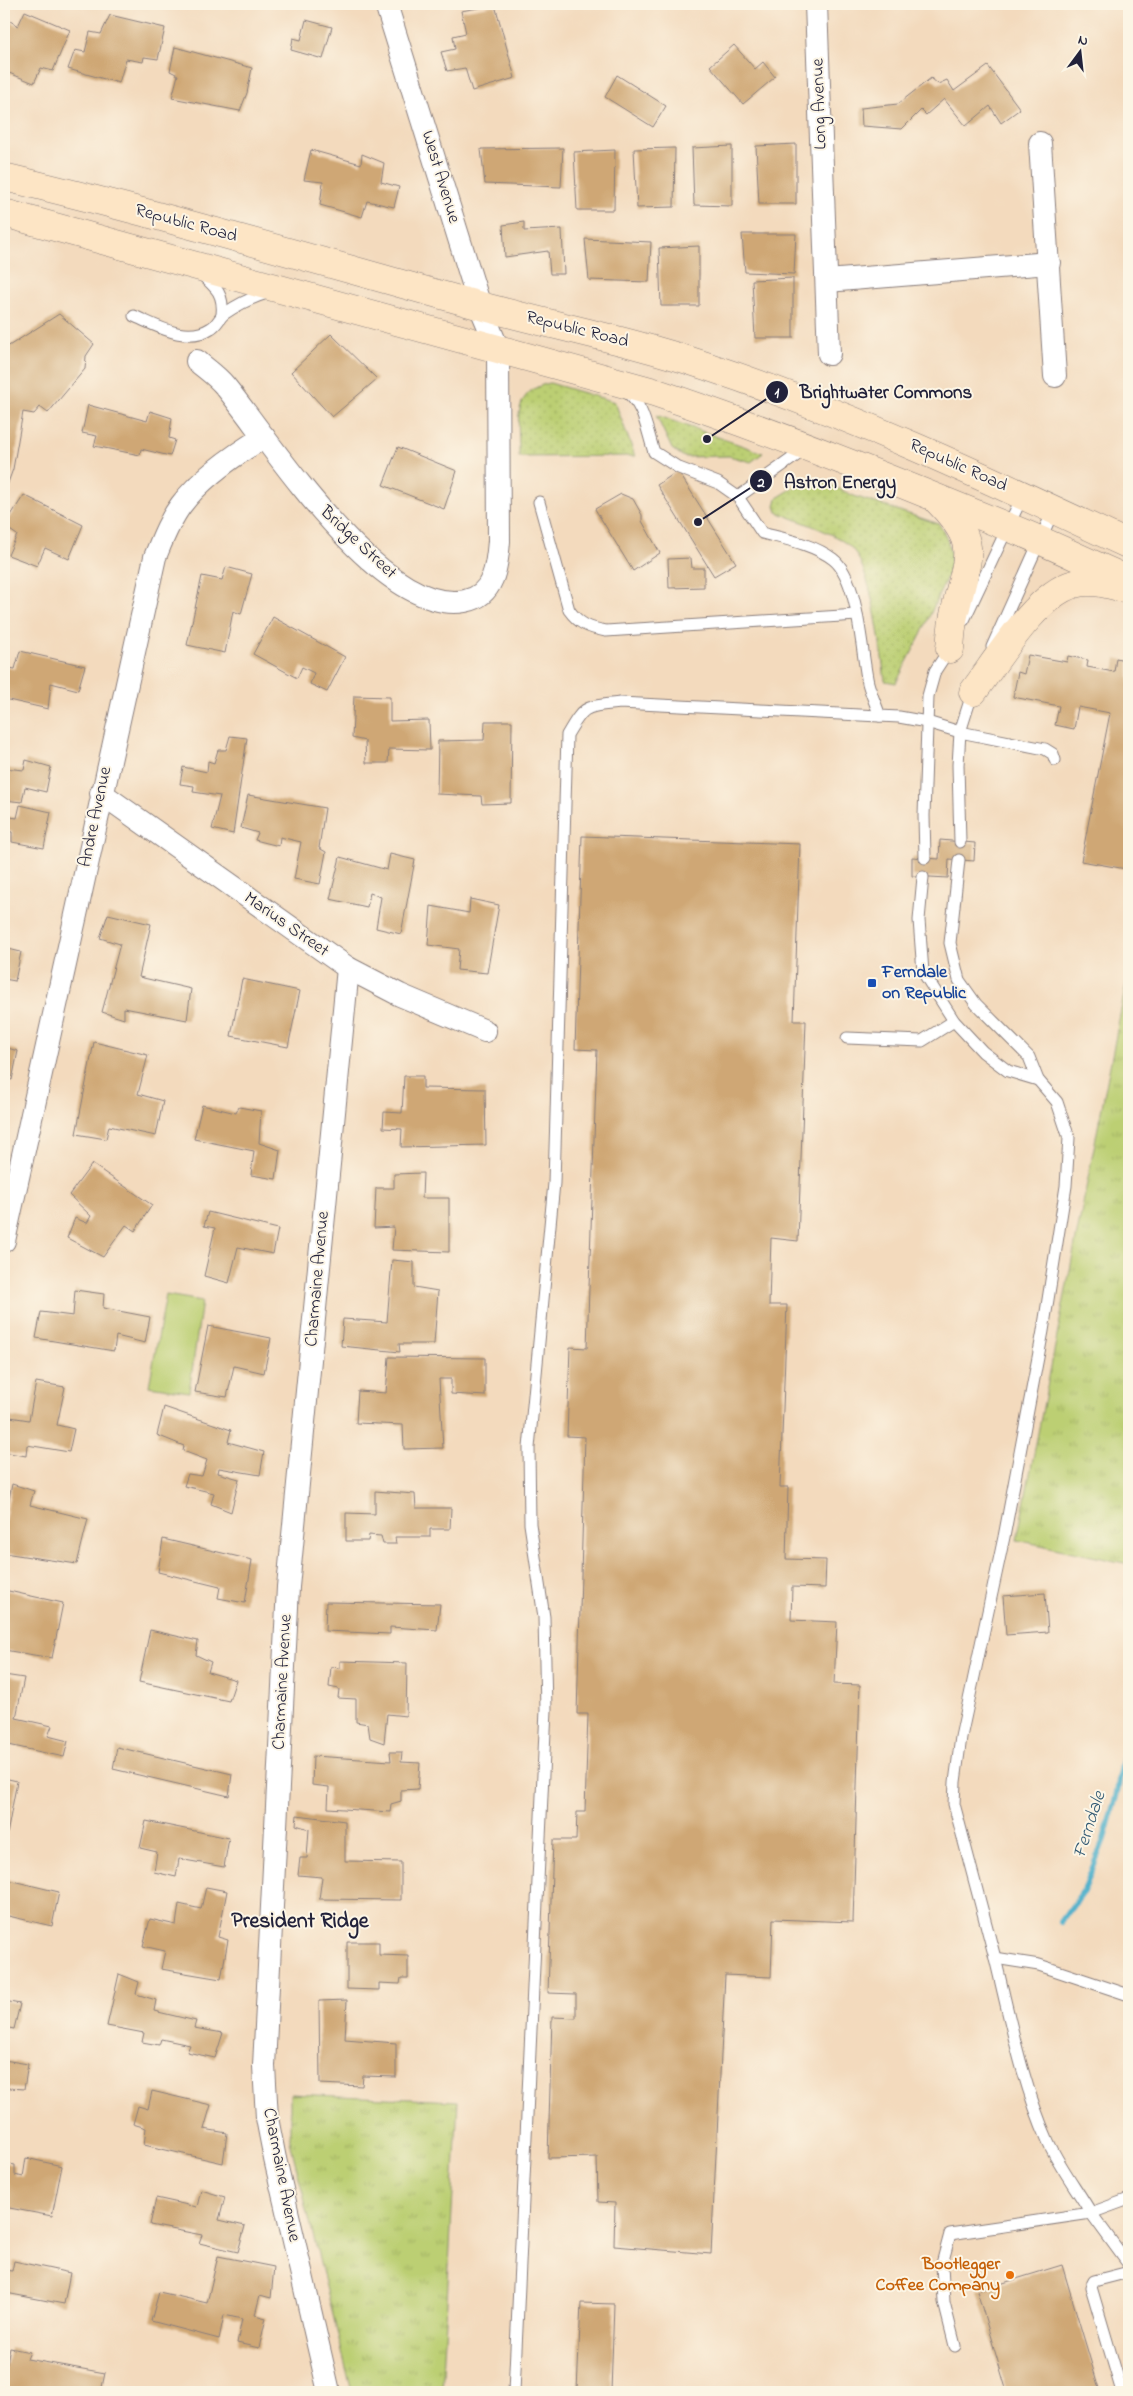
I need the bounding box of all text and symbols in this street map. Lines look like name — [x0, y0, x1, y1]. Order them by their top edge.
north arrow — [1056, 28, 1106, 78]
text: N — [1076, 30, 1090, 52]
street label: Long Avenue — [805, 57, 836, 150]
street label: West Avenue — [414, 128, 467, 227]
street label: Republic Road — [132, 198, 240, 250]
street label: Republic Road — [523, 305, 631, 355]
callout: Brightwater Commons — [765, 375, 982, 409]
text: Brightwater Commons — [799, 380, 972, 409]
text: 1 — [775, 382, 780, 404]
street label: Republic Road — [905, 433, 1011, 499]
callout: Astron Energy — [749, 464, 906, 498]
text: Astron Energy — [784, 470, 896, 499]
text: 2 — [756, 472, 765, 494]
street label: Bridge Street — [312, 500, 402, 586]
street label: Andre Avenue — [73, 763, 120, 870]
street label: Marius Street — [238, 886, 334, 964]
place label: Ferndale on Republic — [881, 960, 967, 1007]
marker: Ferndale on Republic — [866, 977, 878, 989]
street label: Charmaine Avenue — [299, 1209, 337, 1348]
street label: Charmaine Avenue — [266, 1613, 300, 1751]
water label: Ferndale — [1067, 1787, 1114, 1862]
district label: President Ridge — [231, 1906, 370, 1939]
street label: Charmaine Avenue — [255, 2106, 307, 2245]
place label: Bootlegger Coffee Company — [876, 2252, 1000, 2300]
marker: Bootlegger Coffee Company — [1004, 2269, 1016, 2281]

